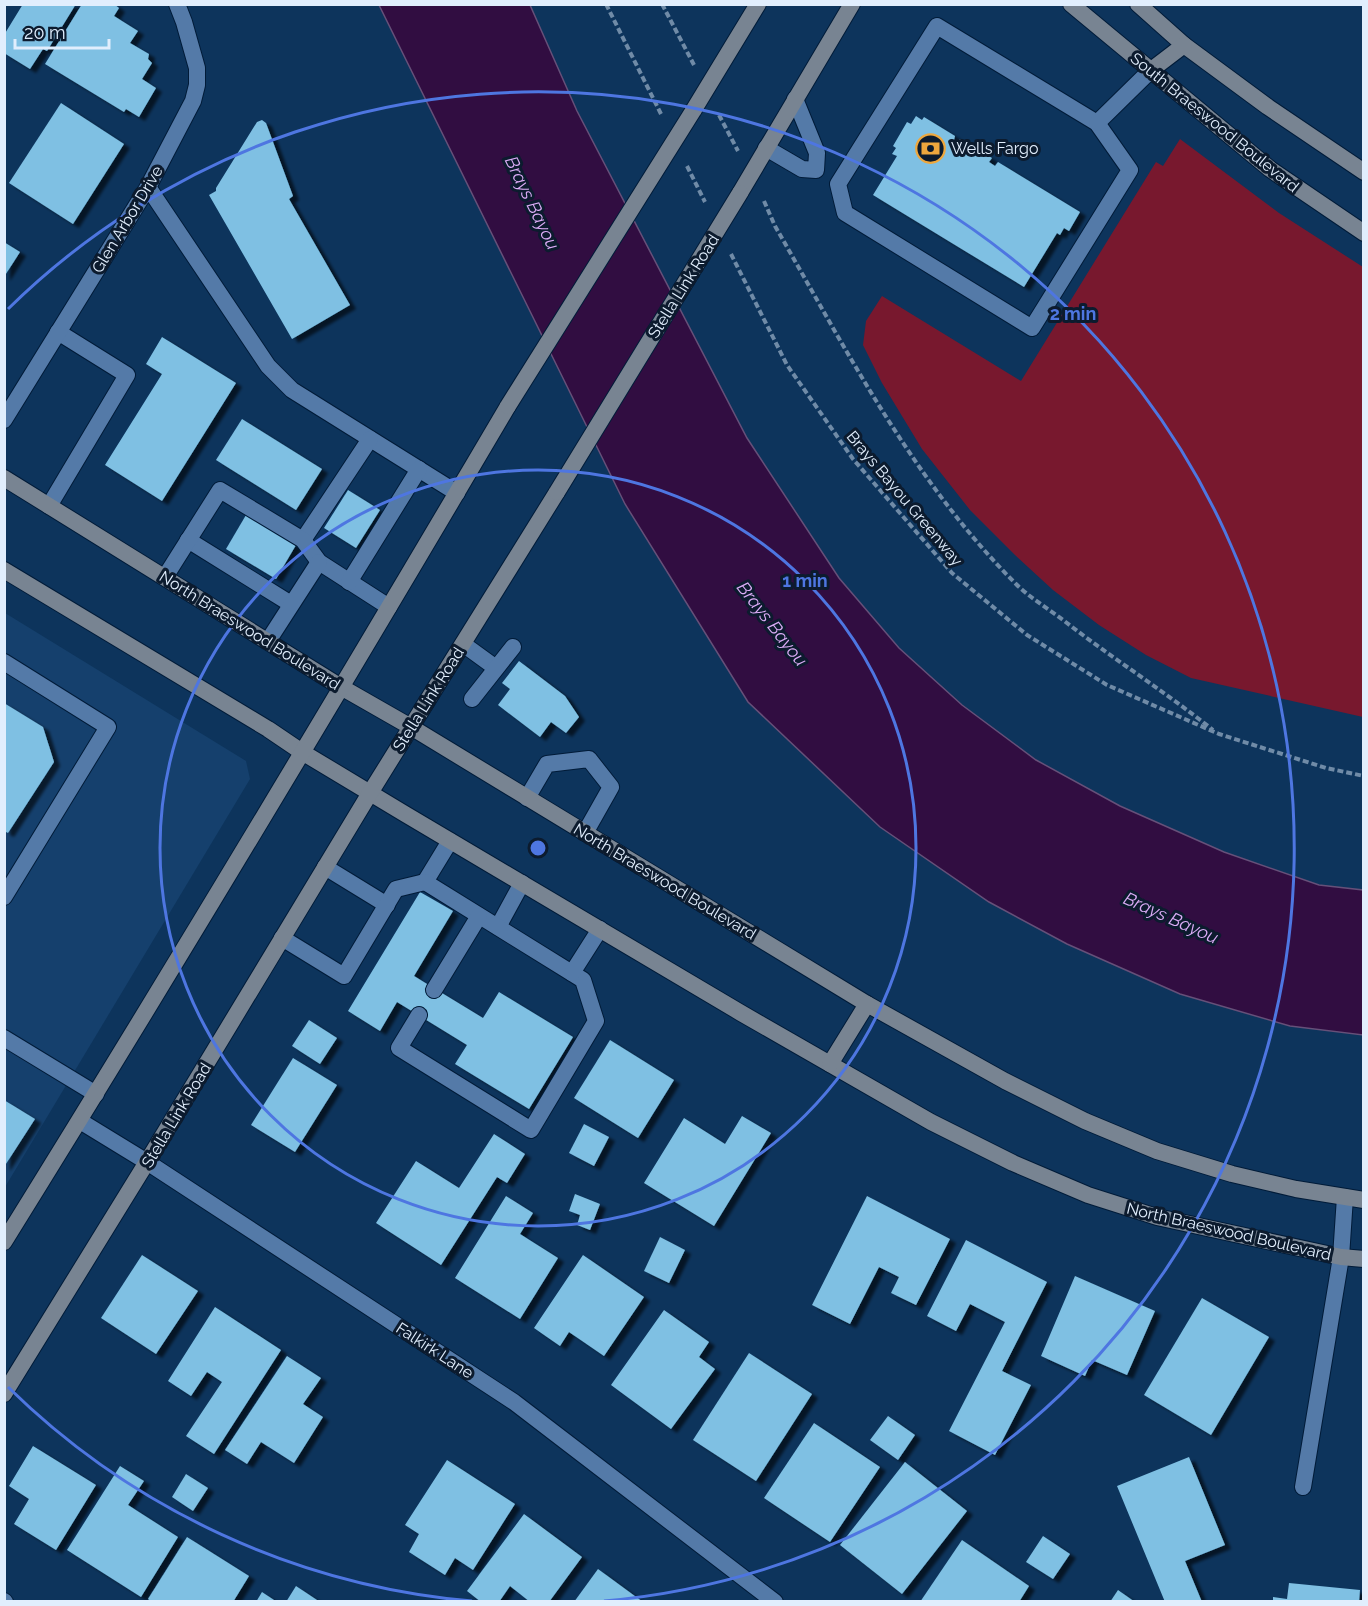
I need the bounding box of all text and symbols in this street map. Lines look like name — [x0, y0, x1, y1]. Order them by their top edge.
scale bar — [15, 12, 110, 50]
text: 20 m — [24, 22, 66, 43]
street label: South Braeswood Boulevard — [1127, 49, 1303, 196]
bank icon: Wells Fargo — [914, 132, 946, 164]
place label: Wells Fargo — [951, 139, 1038, 158]
water label: Brays Bayou — [501, 153, 564, 253]
street label: Glen Arbor Drive — [88, 162, 167, 276]
street label: Stella Link Road — [644, 231, 723, 342]
text: 2 min — [1050, 303, 1096, 324]
street label: Brays Bayou Greenway — [843, 427, 967, 570]
street label: North Braeswood Boulevard — [156, 567, 344, 694]
text: 1 min — [782, 570, 828, 591]
water label: Brays Bayou — [733, 577, 812, 670]
street label: Stella Link Road — [389, 644, 468, 755]
street label: North Braeswood Boulevard — [570, 819, 759, 944]
centre of rings — [528, 838, 548, 858]
water label: Brays Bayou — [1121, 887, 1222, 948]
street label: Stella Link Road — [138, 1059, 215, 1171]
street label: North Braeswood Boulevard — [1125, 1199, 1333, 1264]
street label: Falkirk Lane — [392, 1318, 477, 1382]

